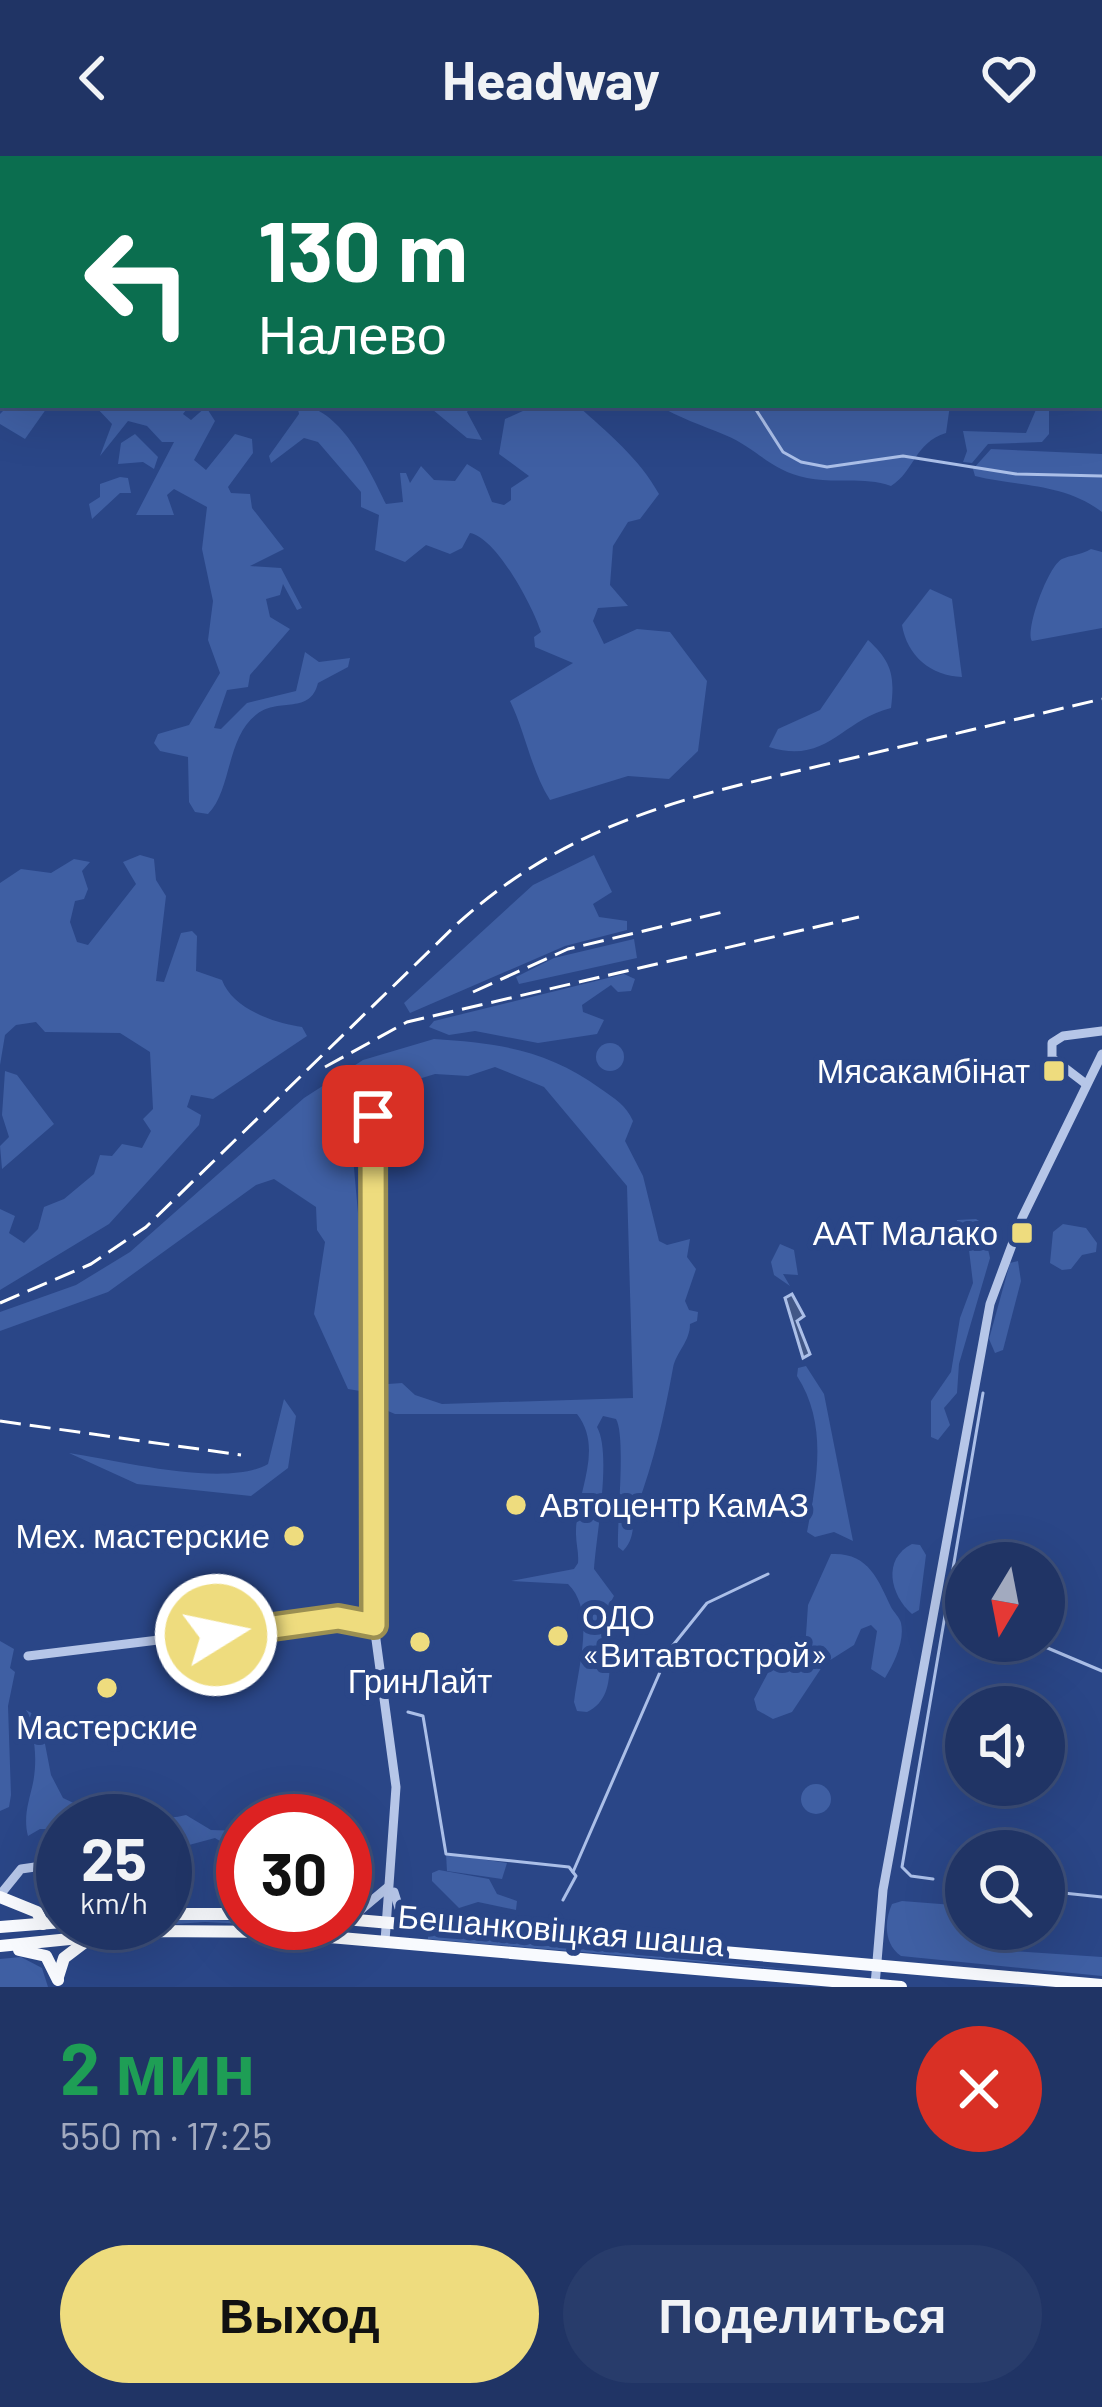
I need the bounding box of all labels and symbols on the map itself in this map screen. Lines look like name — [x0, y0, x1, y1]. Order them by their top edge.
place label: Мясакамбінат — [817, 1050, 1030, 1090]
marker: Мясакамбінат — [1041, 1058, 1067, 1084]
pin — [322, 1065, 424, 1167]
place label: ААТ Малако — [813, 1212, 998, 1252]
marker: ААТ Малако — [1009, 1220, 1035, 1246]
place label: Автоцентр КамАЗ — [540, 1484, 809, 1524]
marker: Автоцентр КамАЗ — [503, 1492, 529, 1518]
place label: Мех. мастерские — [16, 1515, 270, 1555]
marker: Мех. мастерские — [281, 1523, 307, 1549]
north arrow — [945, 1542, 1065, 1662]
position arrow — [153, 1572, 279, 1698]
place label: ОДО «Витавтострой» — [582, 1596, 828, 1674]
marker: ОДО «Витавтострой» — [545, 1623, 571, 1649]
marker: ГринЛайт — [407, 1629, 433, 1655]
place label: ГринЛайт — [348, 1660, 492, 1700]
marker: Мастерские — [94, 1675, 120, 1701]
place label: Мастерские — [16, 1706, 198, 1746]
speed limit sign: 30 — [216, 1794, 372, 1950]
street label: Бешанковіцкая шаша — [396, 1895, 727, 1963]

